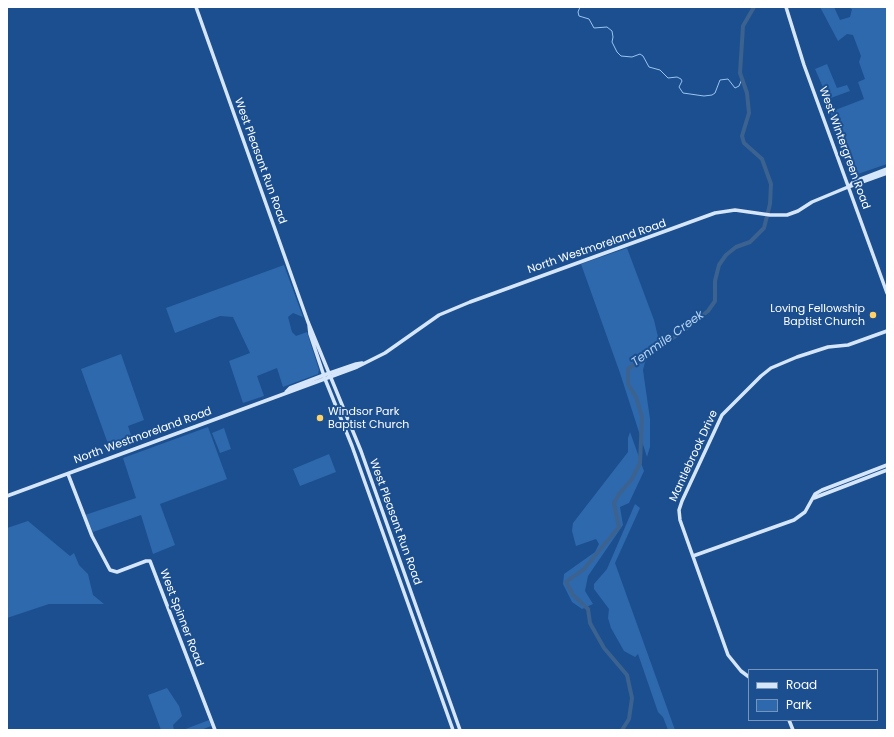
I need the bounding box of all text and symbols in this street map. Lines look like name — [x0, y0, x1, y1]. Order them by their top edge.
street label: West Wintergreen Road — [816, 85, 872, 211]
street label: West Pleasant Run Road — [231, 96, 289, 226]
street label: North Westmoreland Road — [526, 217, 668, 277]
place label: Loving Fellowship Baptist Church — [770, 302, 865, 328]
water label: Tenmile Creek — [629, 308, 707, 370]
marker: Loving Fellowship Baptist Church — [868, 310, 878, 320]
street label: North Westmoreland Road — [72, 405, 214, 467]
place label: Windsor Park Baptist Church — [328, 405, 409, 431]
street label: Mantlebrook Drive — [667, 408, 721, 504]
marker: Windsor Park Baptist Church — [315, 413, 325, 423]
street label: West Pleasant Run Road — [366, 457, 424, 587]
street label: West Spinner Road — [156, 567, 206, 669]
legend — [748, 669, 878, 721]
text: Road — [786, 676, 817, 693]
text: Park — [786, 696, 812, 713]

